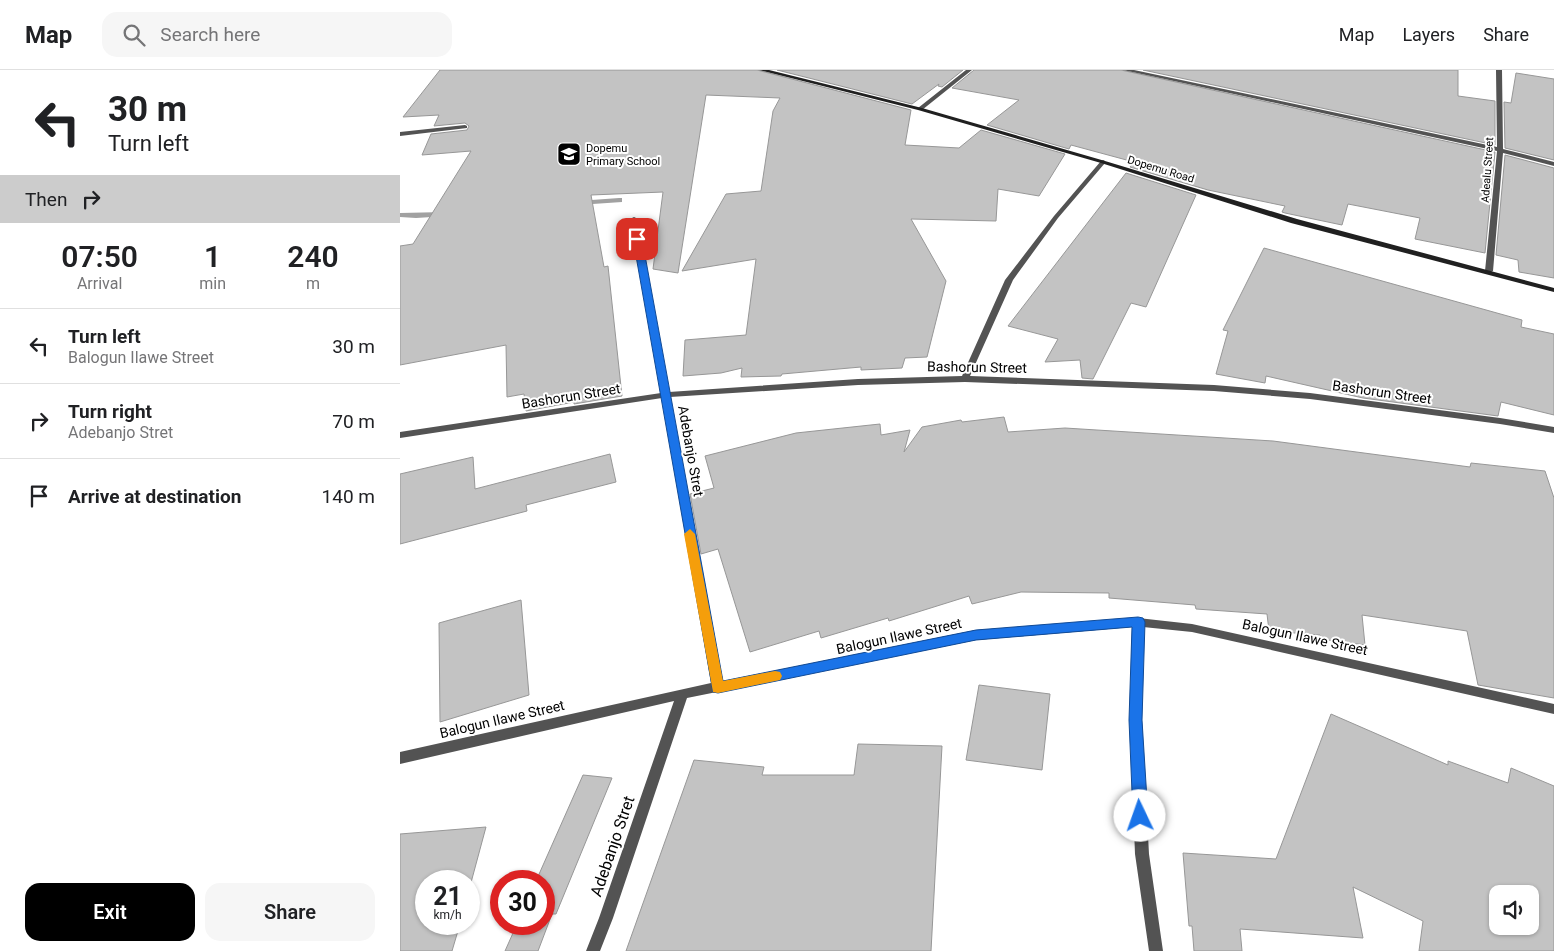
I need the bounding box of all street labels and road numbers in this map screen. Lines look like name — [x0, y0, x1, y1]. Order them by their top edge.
street label: Adealu Street — [1479, 136, 1496, 203]
street label: Dopemu Road — [1126, 153, 1196, 186]
street label: Bashorun Street — [927, 358, 1027, 376]
street label: Bashorun Street — [1331, 377, 1433, 407]
street label: Bashorun Street — [520, 380, 622, 412]
street label: Adebanjo Stret — [675, 404, 707, 498]
street label: Balogun Ilawe Street — [835, 615, 964, 657]
street label: Balogun Ilawe Street — [1241, 616, 1370, 658]
street label: Balogun Ilawe Street — [438, 697, 566, 741]
street label: Adebanjo Stret — [586, 793, 639, 899]

